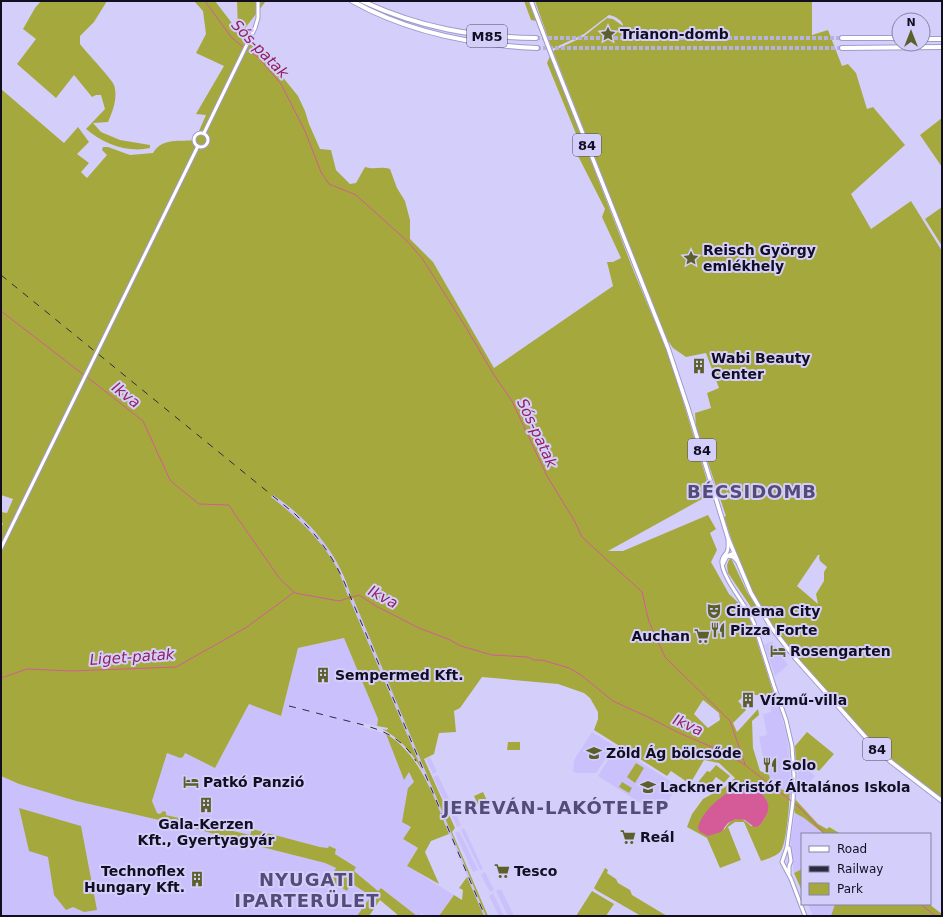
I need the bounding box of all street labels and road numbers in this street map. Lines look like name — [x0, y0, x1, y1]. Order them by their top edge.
road number: M85 — [467, 25, 507, 47]
road number: 84 — [573, 134, 601, 156]
road number: 84 — [688, 439, 716, 461]
road number: 84 — [863, 738, 891, 760]

